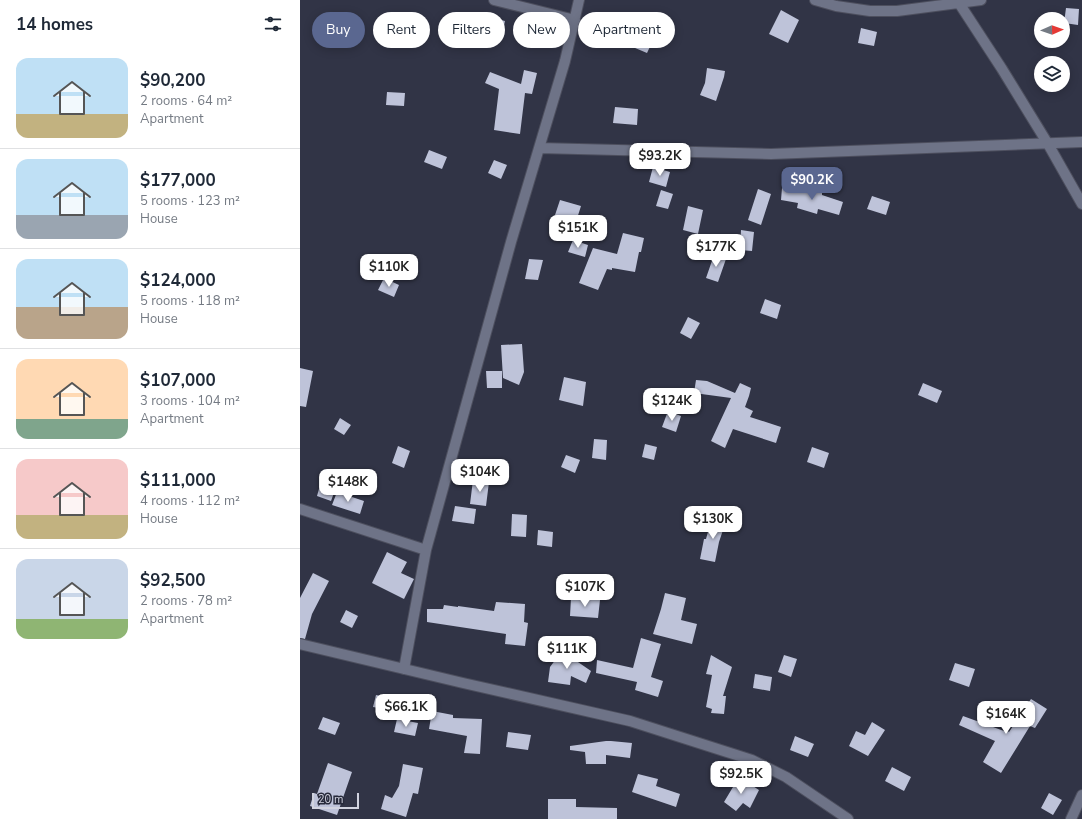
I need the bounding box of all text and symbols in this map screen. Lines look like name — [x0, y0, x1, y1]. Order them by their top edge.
chip: Buy — [312, 12, 365, 48]
chip: Rent — [373, 12, 430, 48]
chip: Filters — [438, 12, 505, 48]
chip: New — [513, 12, 570, 48]
chip: Apartment — [578, 12, 675, 48]
north arrow — [1034, 12, 1070, 48]
map controls — [1034, 12, 1070, 92]
text: 14 homes — [16, 13, 93, 36]
icon: filters — [262, 13, 284, 35]
button: layers — [1034, 56, 1070, 92]
text: $90,200 — [140, 69, 205, 92]
icon: home — [48, 74, 96, 122]
text: 2 rooms · 64 m² — [140, 92, 232, 110]
text: Apartment — [140, 110, 203, 128]
pin: $93.2K — [627, 143, 693, 177]
text: $93.2K — [638, 147, 682, 165]
pin: $90.2K — [779, 167, 845, 201]
text: $177,000 — [140, 169, 216, 192]
text: $90.2K — [790, 171, 834, 189]
icon: home — [48, 175, 96, 223]
text: 5 rooms · 123 m² — [140, 192, 240, 210]
text: House — [140, 210, 178, 228]
pin: $151K — [550, 215, 606, 249]
text: $151K — [558, 219, 598, 237]
pin: $177K — [688, 234, 744, 268]
text: $177K — [696, 238, 736, 256]
pin: $110K — [361, 254, 417, 288]
text: $110K — [369, 258, 409, 276]
text: $124,000 — [140, 269, 216, 292]
icon: home — [48, 275, 96, 323]
text: 5 rooms · 118 m² — [140, 292, 240, 310]
text: House — [140, 310, 178, 328]
text: $107,000 — [140, 369, 216, 392]
icon: home — [48, 375, 96, 423]
pin: $124K — [644, 388, 700, 422]
text: 3 rooms · 104 m² — [140, 392, 240, 410]
text: $124K — [652, 392, 692, 410]
text: Apartment — [140, 410, 203, 428]
pin: $104K — [452, 459, 508, 493]
text: $104K — [460, 463, 500, 481]
text: $111,000 — [140, 469, 216, 492]
pin: $148K — [320, 469, 376, 503]
text: $148K — [328, 473, 368, 491]
icon: home — [48, 475, 96, 523]
text: 4 rooms · 112 m² — [140, 492, 240, 510]
pin: $130K — [685, 506, 741, 540]
text: House — [140, 510, 178, 528]
text: $130K — [693, 510, 733, 528]
text: $92,500 — [140, 569, 205, 592]
pin: $107K — [557, 574, 613, 608]
icon: home — [48, 575, 96, 623]
text: $107K — [565, 578, 605, 596]
text: 2 rooms · 78 m² — [140, 592, 232, 610]
text: Apartment — [140, 610, 203, 628]
pin: $111K — [539, 636, 595, 670]
text: $111K — [547, 640, 587, 658]
pin: $66.1K — [373, 694, 439, 728]
text: $66.1K — [384, 698, 428, 716]
pin: $164K — [978, 701, 1034, 735]
text: $164K — [986, 705, 1026, 723]
pin: $92.5K — [708, 761, 774, 795]
text: $92.5K — [719, 765, 763, 783]
scale bar — [312, 791, 359, 810]
text: 20 m — [318, 792, 343, 807]

